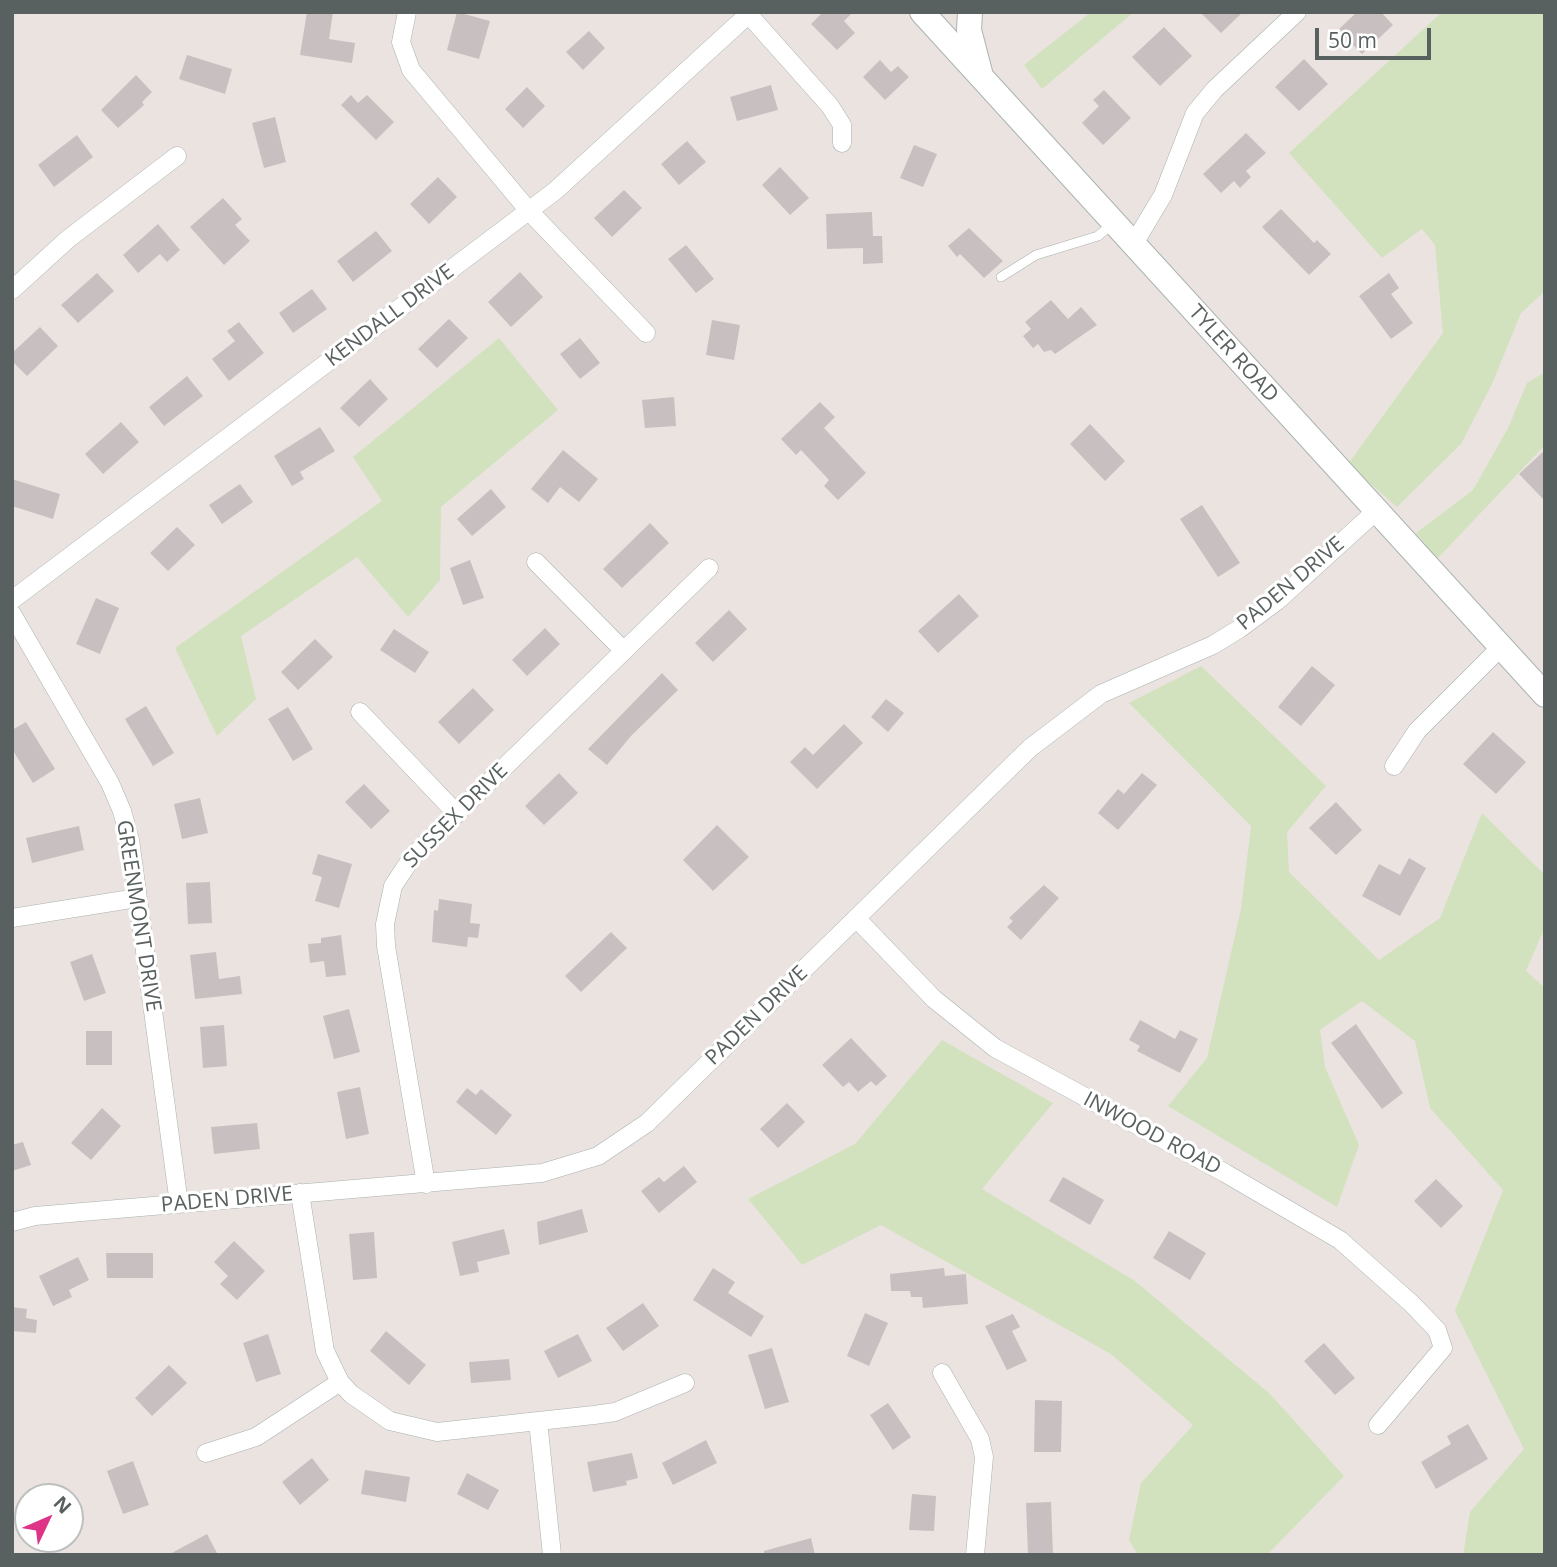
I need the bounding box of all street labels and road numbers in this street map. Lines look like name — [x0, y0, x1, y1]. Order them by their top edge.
street label: KENDALL DRIVE — [321, 259, 459, 373]
street label: TYLER ROAD — [1183, 300, 1283, 408]
street label: PADEN DRIVE — [1232, 532, 1350, 636]
street label: SUSSEX DRIVE — [399, 759, 513, 873]
street label: GREENMONT DRIVE — [110, 818, 166, 1014]
street label: PADEN DRIVE — [701, 961, 813, 1071]
street label: INWOOD ROAD — [1079, 1087, 1225, 1181]
street label: PADEN DRIVE — [160, 1182, 294, 1218]

